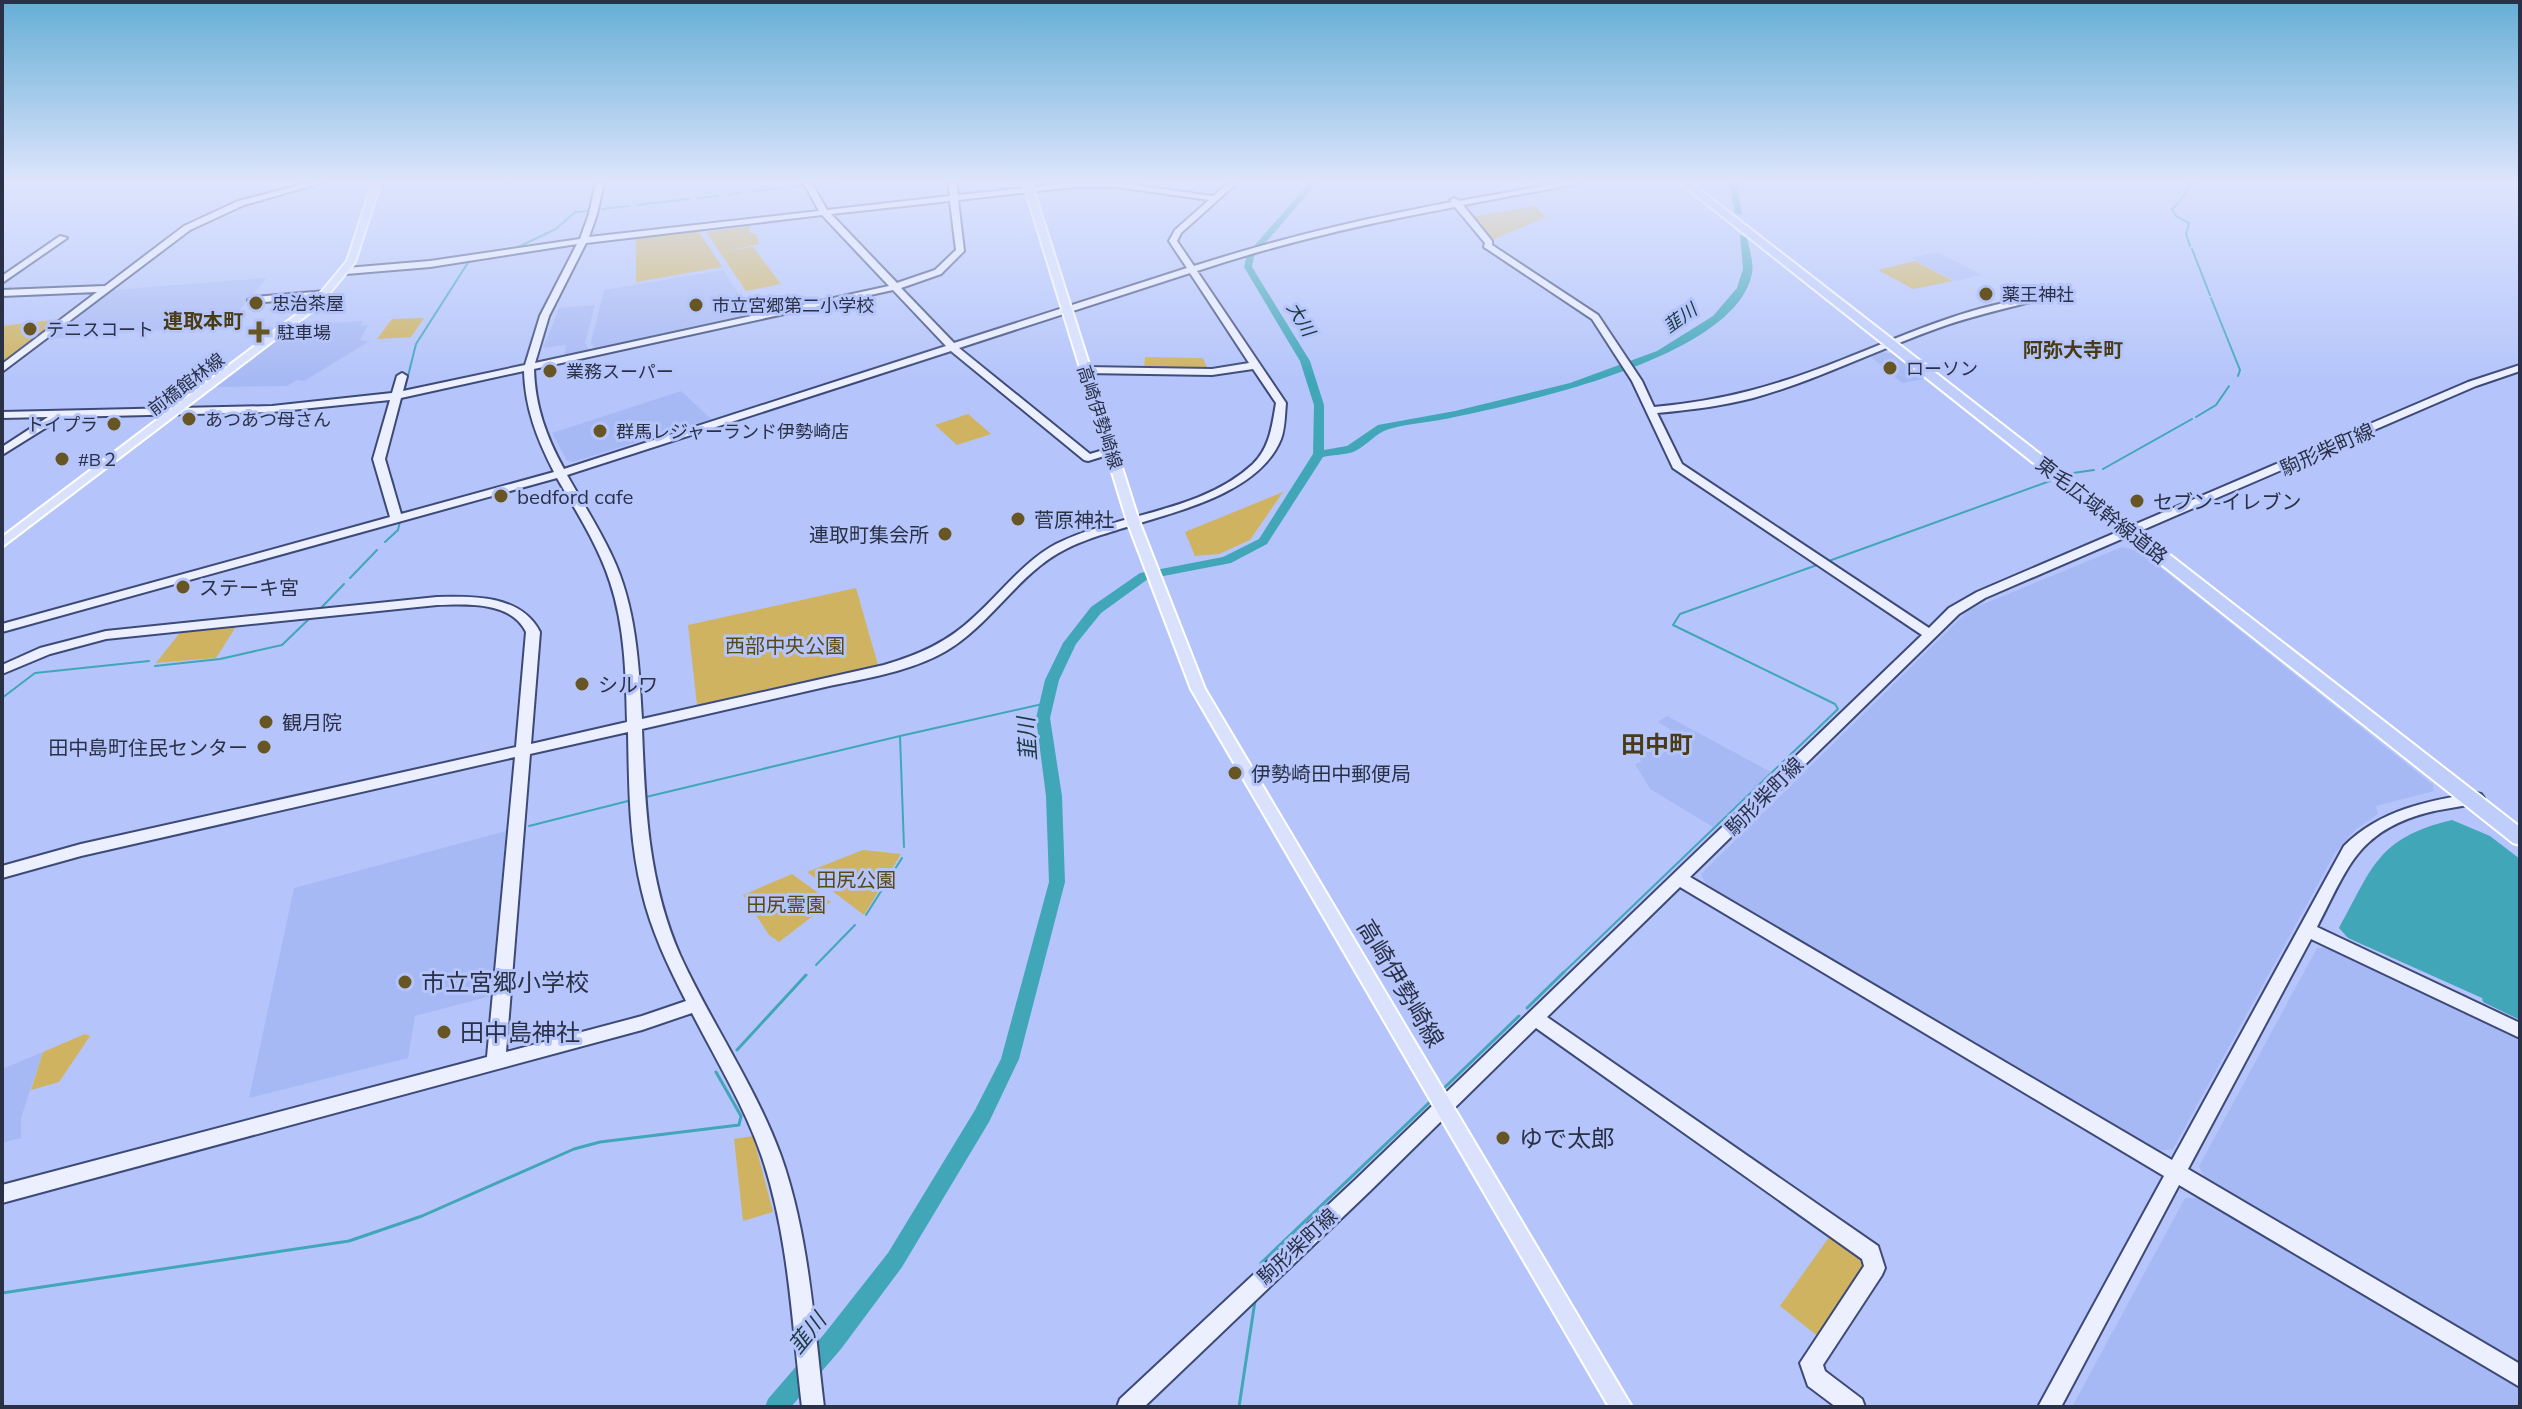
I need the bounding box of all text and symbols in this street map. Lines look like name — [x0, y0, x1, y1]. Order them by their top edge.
place label: 薬王神社 — [2002, 283, 2074, 306]
marker: 薬王神社 — [1977, 285, 1995, 303]
place label: 忠治茶屋 — [272, 292, 344, 315]
marker: 忠治茶屋 — [247, 294, 265, 312]
place label: 市立宮郷第二小学校 — [712, 294, 874, 317]
marker: 市立宮郷第二小学校 — [687, 296, 705, 314]
water label: 韮川 — [1659, 297, 1703, 338]
water label: 大川 — [1282, 298, 1321, 342]
district label: 連取本町 — [163, 308, 243, 333]
place label: テニスコート — [46, 318, 154, 341]
marker: テニスコート — [21, 320, 39, 338]
marker: 駐車場 — [248, 321, 270, 343]
place label: 駐車場 — [277, 321, 331, 344]
district label: 阿弥大寺町 — [2023, 337, 2123, 362]
street label: 前橋館林線 — [143, 348, 229, 420]
place label: ローソン — [1906, 357, 1978, 380]
marker: ローソン — [1881, 359, 1899, 377]
place label: 業務スーパー — [566, 360, 674, 383]
marker: 業務スーパー — [541, 362, 559, 380]
street label: 高崎伊勢崎線 — [1072, 362, 1128, 472]
place label: あつあつ母さん — [205, 408, 331, 431]
marker: あつあつ母さん — [180, 410, 198, 428]
place label: トイプラ — [26, 413, 98, 436]
marker: トイプラ — [105, 415, 123, 433]
street label: 駒形柴町線 — [2276, 417, 2378, 481]
place label: 群馬レジャーランド伊勢崎店 — [616, 420, 849, 443]
marker: 群馬レジャーランド伊勢崎店 — [591, 422, 609, 440]
place label: #B２ — [78, 448, 119, 471]
marker: #B２ — [53, 450, 71, 468]
street label: 東毛広域幹線道路 — [2031, 451, 2173, 569]
place label: bedford cafe — [517, 484, 633, 509]
marker: bedford cafe — [492, 487, 510, 505]
place label: セブン-イレブン — [2153, 489, 2302, 514]
marker: セブン-イレブン — [2128, 492, 2146, 510]
place label: 菅原神社 — [1034, 507, 1114, 532]
marker: 菅原神社 — [1009, 510, 1027, 528]
place label: 連取町集会所 — [809, 522, 929, 547]
marker: 連取町集会所 — [936, 525, 954, 543]
place label: ステーキ宮 — [199, 575, 299, 600]
marker: ステーキ宮 — [174, 578, 192, 596]
park label: 西部中央公園 — [725, 633, 845, 658]
place label: シルワ — [598, 672, 658, 697]
marker: シルワ — [573, 675, 591, 693]
place label: 観月院 — [282, 710, 342, 735]
marker: 観月院 — [257, 713, 275, 731]
water label: 韮川 — [1011, 714, 1043, 762]
district label: 田中町 — [1621, 729, 1693, 759]
place label: 田中島町住民センター — [48, 735, 248, 760]
marker: 田中島町住民センター — [255, 738, 273, 756]
street label: 駒形柴町線 — [1720, 752, 1808, 840]
place label: 伊勢崎田中郵便局 — [1251, 761, 1411, 786]
marker: 伊勢崎田中郵便局 — [1226, 764, 1244, 782]
park label: 田尻公園 — [816, 867, 896, 892]
park label: 田尻霊園 — [746, 892, 826, 917]
street label: 高崎伊勢崎線 — [1351, 914, 1451, 1052]
place label: 市立宮郷小学校 — [421, 967, 589, 997]
marker: 市立宮郷小学校 — [396, 973, 414, 991]
place label: 田中島神社 — [460, 1017, 580, 1047]
marker: 田中島神社 — [435, 1023, 453, 1041]
place label: ゆで太郎 — [1519, 1123, 1615, 1153]
marker: ゆで太郎 — [1494, 1129, 1512, 1147]
street label: 駒形柴町線 — [1252, 1203, 1342, 1289]
water label: 韮川 — [782, 1306, 833, 1359]

